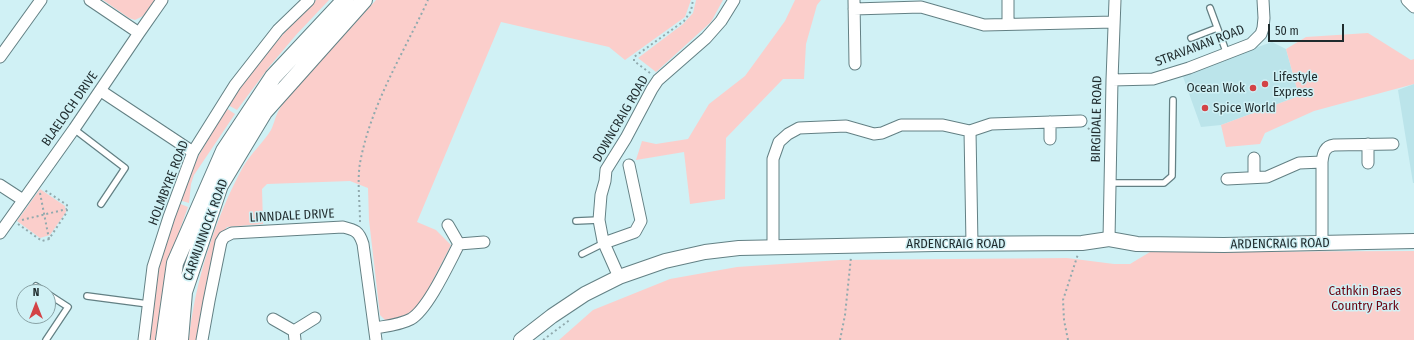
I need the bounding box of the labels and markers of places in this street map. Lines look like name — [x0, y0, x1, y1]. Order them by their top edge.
place label: Lifestyle Express — [1273, 69, 1318, 100]
marker: Lifestyle Express — [1260, 79, 1270, 89]
place label: Ocean Wok — [1186, 80, 1245, 96]
marker: Ocean Wok — [1248, 83, 1258, 93]
place label: Spice World — [1213, 100, 1276, 116]
marker: Spice World — [1200, 103, 1210, 113]

